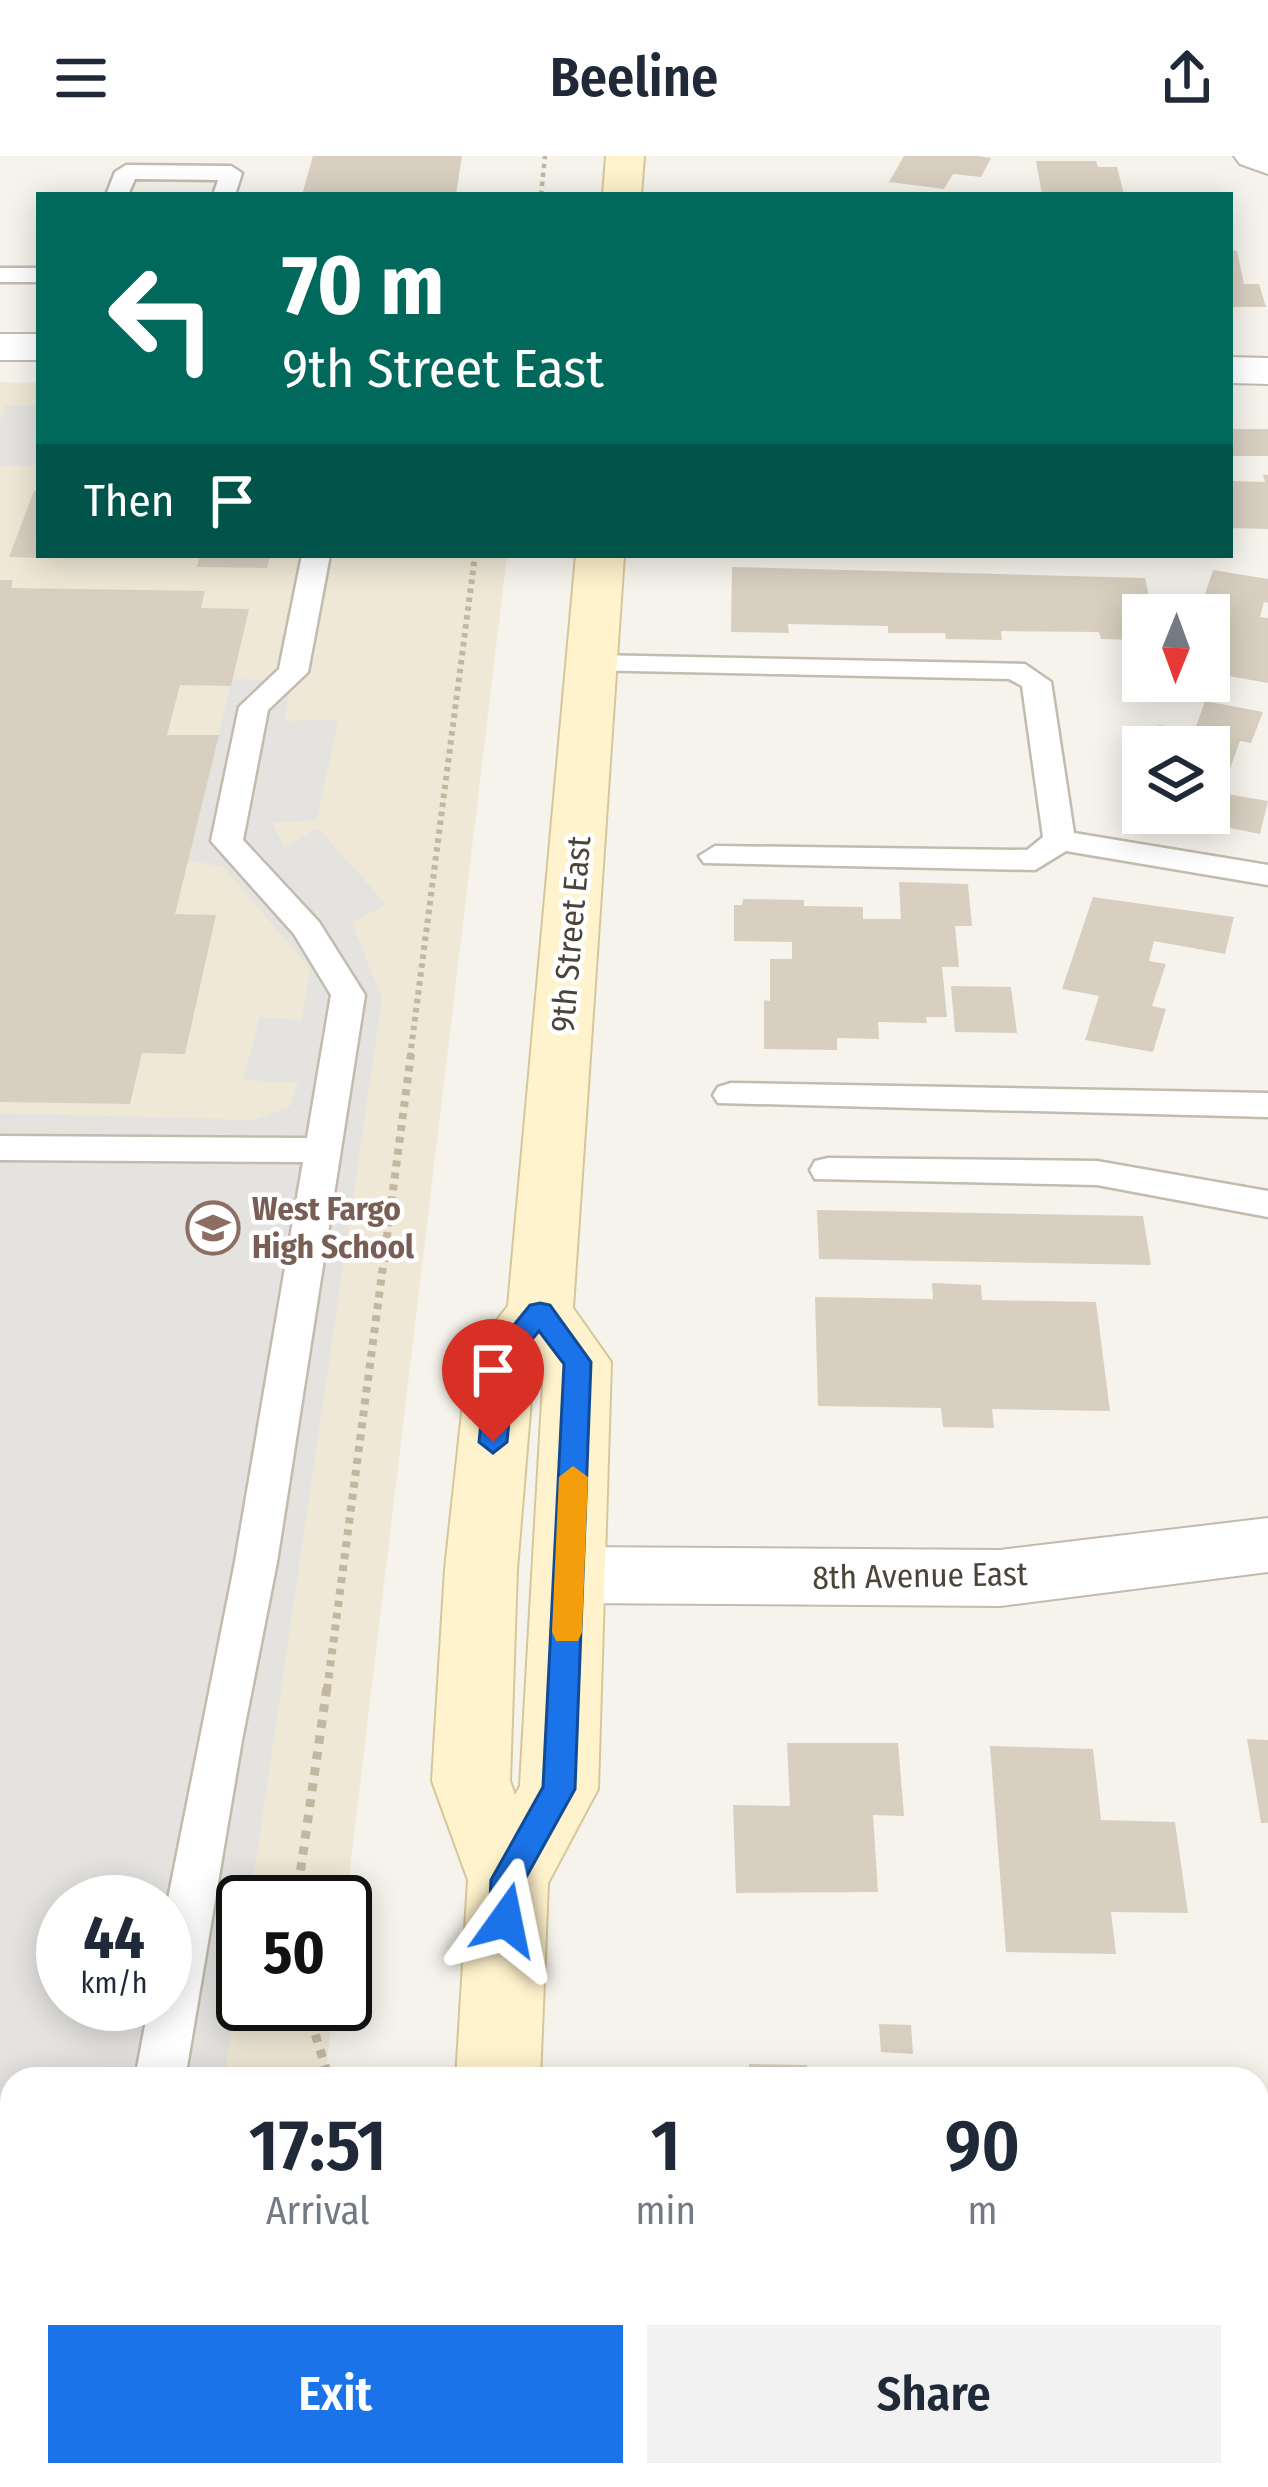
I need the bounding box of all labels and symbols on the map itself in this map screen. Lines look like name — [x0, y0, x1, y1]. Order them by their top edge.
north arrow — [1122, 594, 1230, 702]
street label: 9th Street East — [543, 834, 600, 1034]
place label: West Fargo High School — [252, 1189, 415, 1267]
school or university icon: West Fargo High School — [185, 1200, 241, 1256]
pin — [442, 1319, 544, 1442]
street label: 8th Avenue East — [812, 1554, 1028, 1598]
position arrow — [443, 1857, 569, 1983]
speed limit sign: 50 — [216, 1875, 372, 2031]

